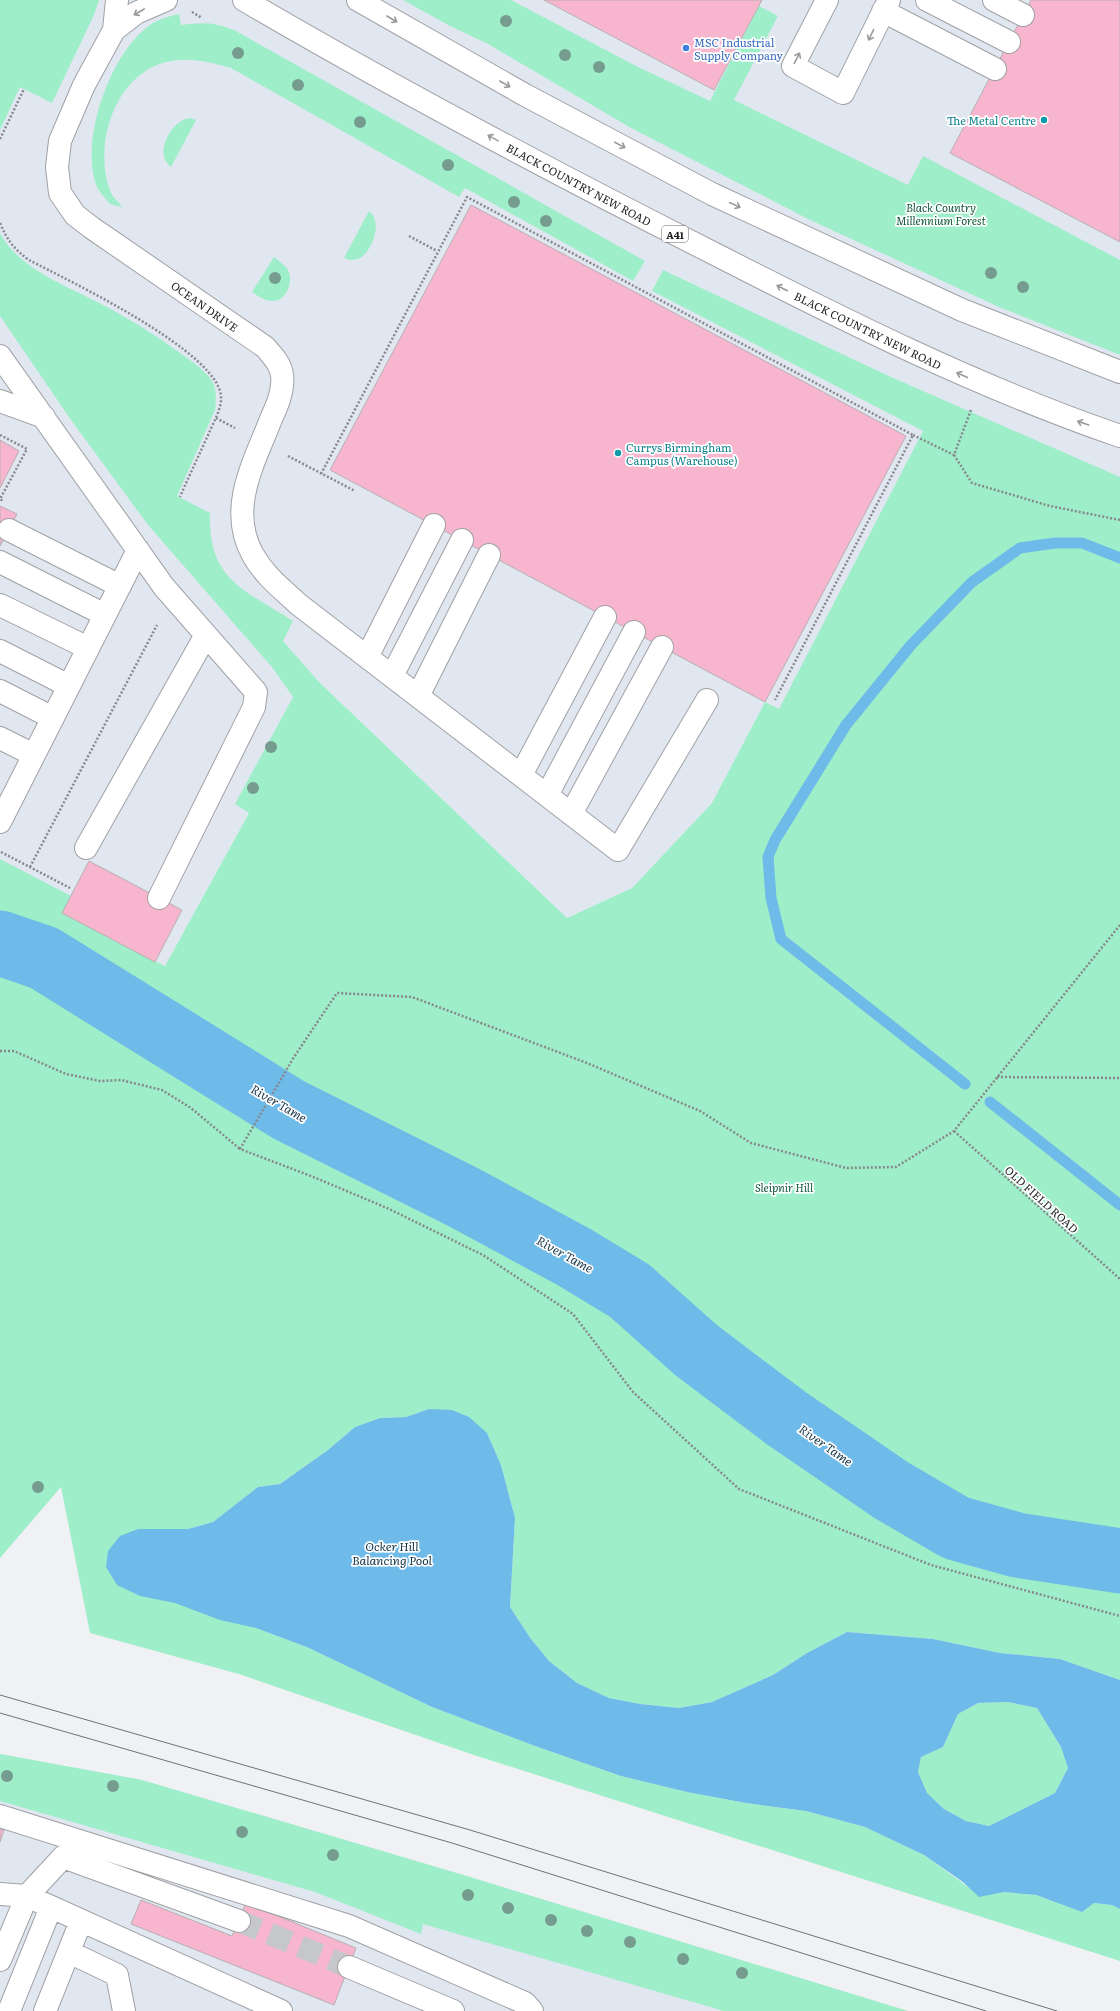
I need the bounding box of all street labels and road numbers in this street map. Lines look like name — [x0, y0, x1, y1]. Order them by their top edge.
street label: BLACK COUNTRY NEW ROAD — [504, 139, 654, 229]
road number: A41 — [662, 226, 688, 242]
street label: OCEAN DRIVE — [168, 277, 242, 335]
street label: BLACK COUNTRY NEW ROAD — [792, 287, 944, 373]
street label: OLD FIELD ROAD — [1002, 1162, 1082, 1236]

